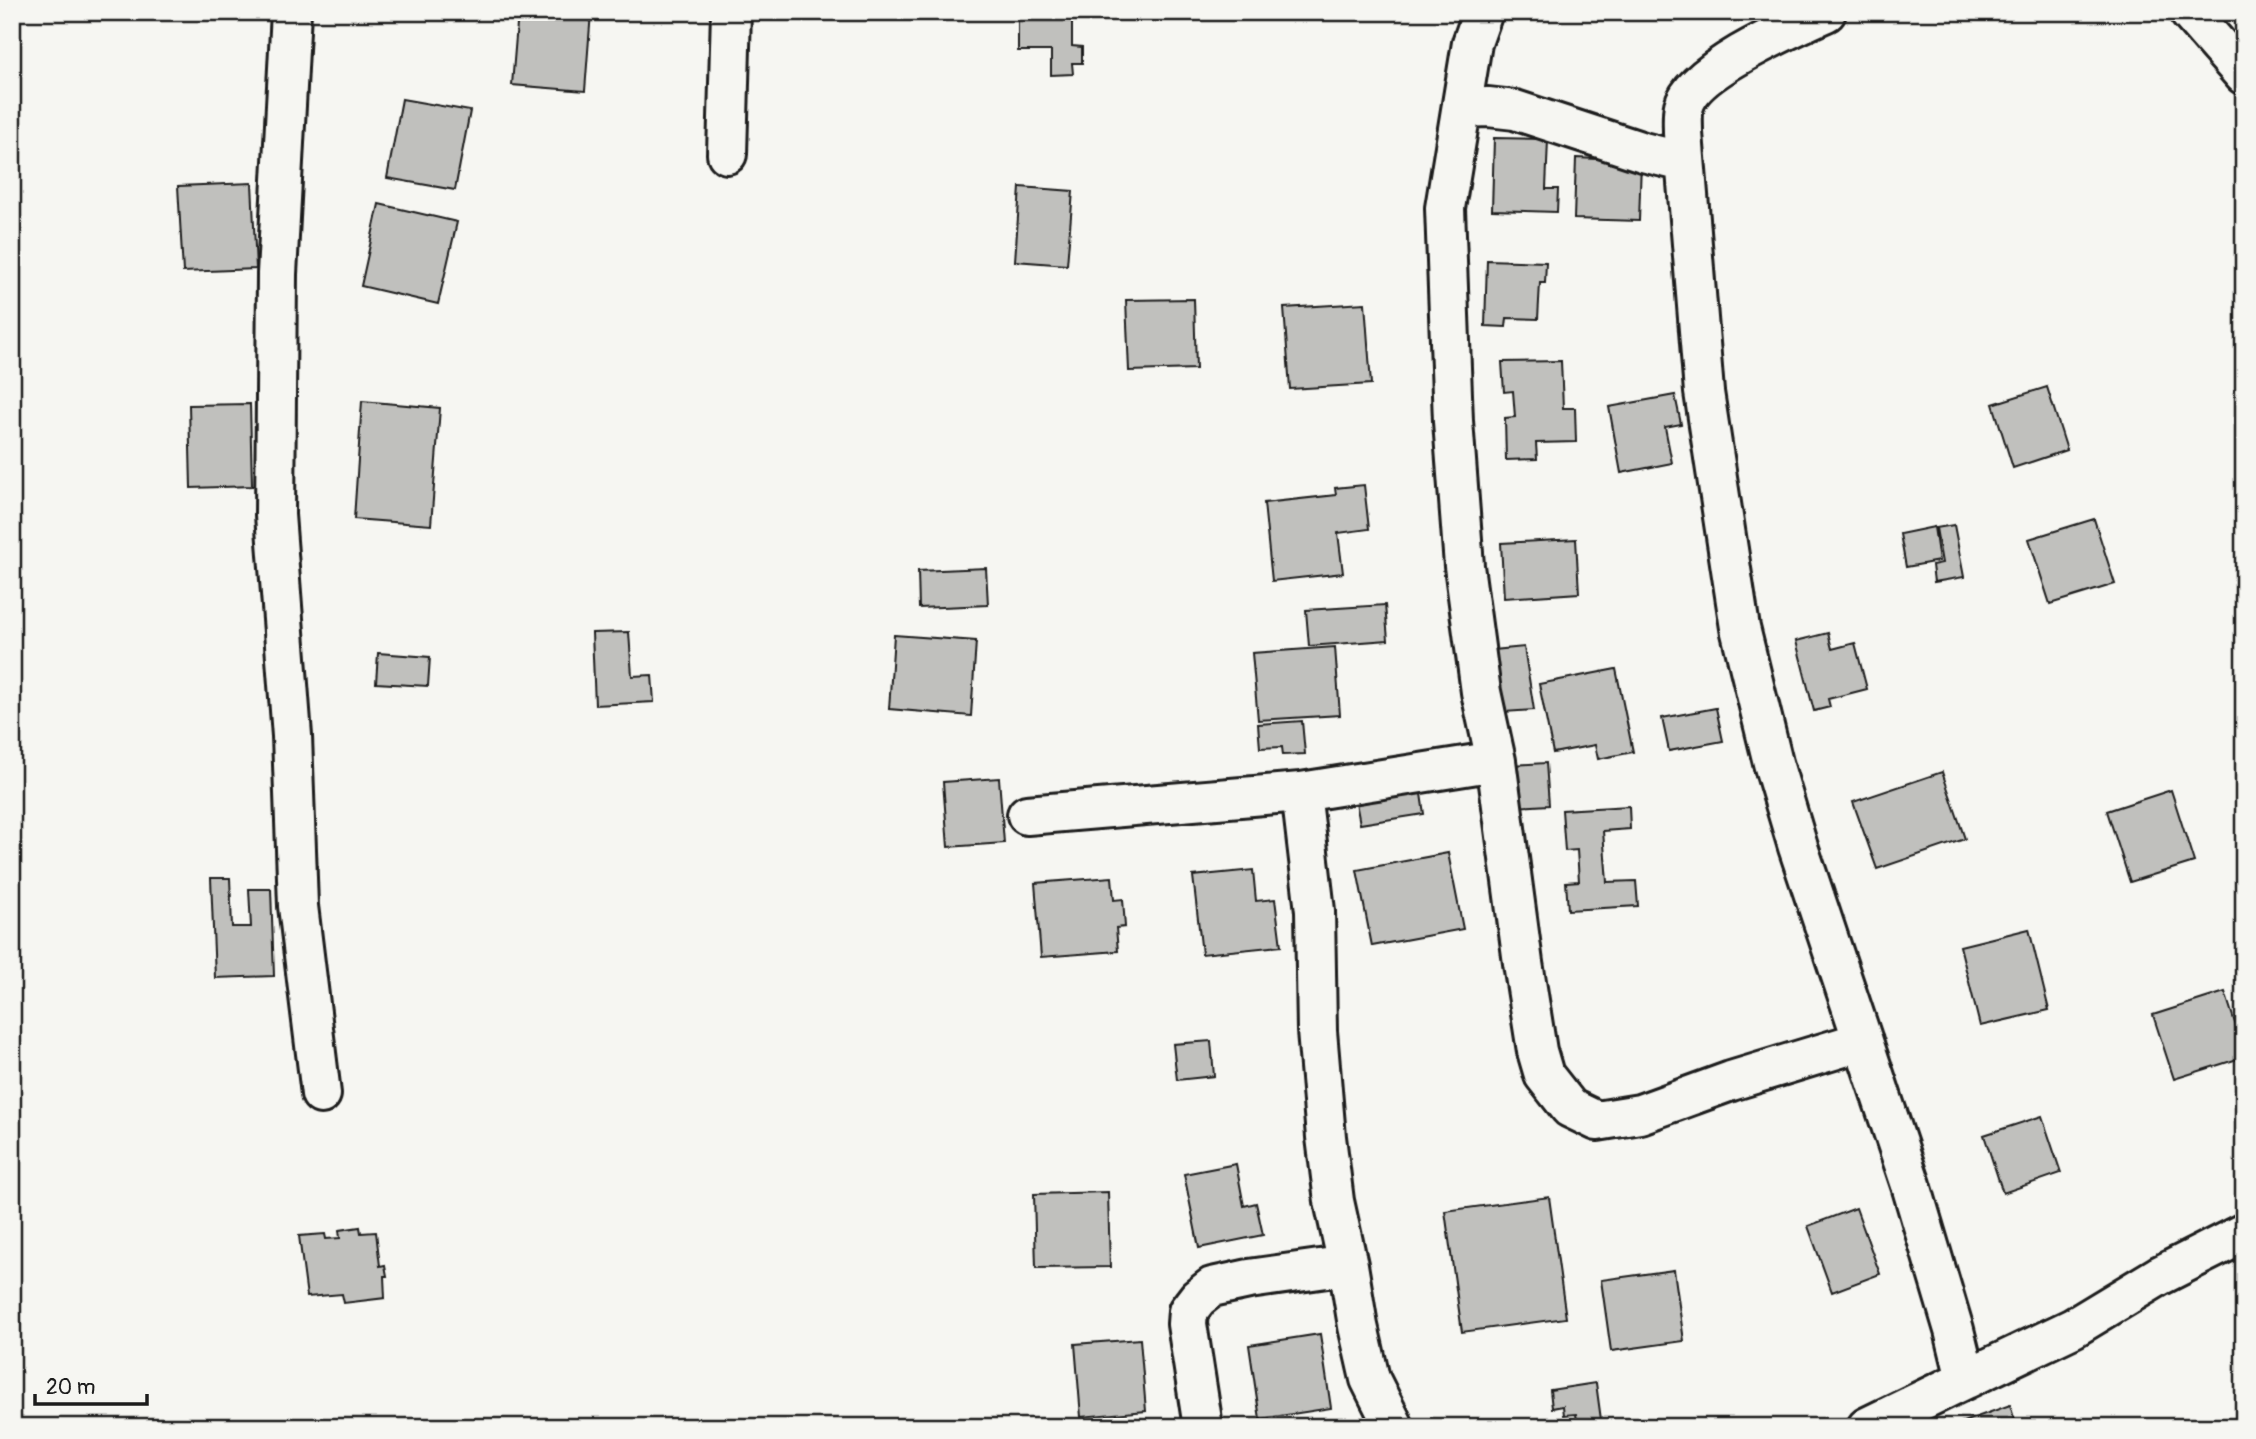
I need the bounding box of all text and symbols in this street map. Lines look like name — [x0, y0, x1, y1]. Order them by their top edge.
scale bar — [35, 1362, 147, 1406]
text: 20 m — [46, 1374, 95, 1401]

